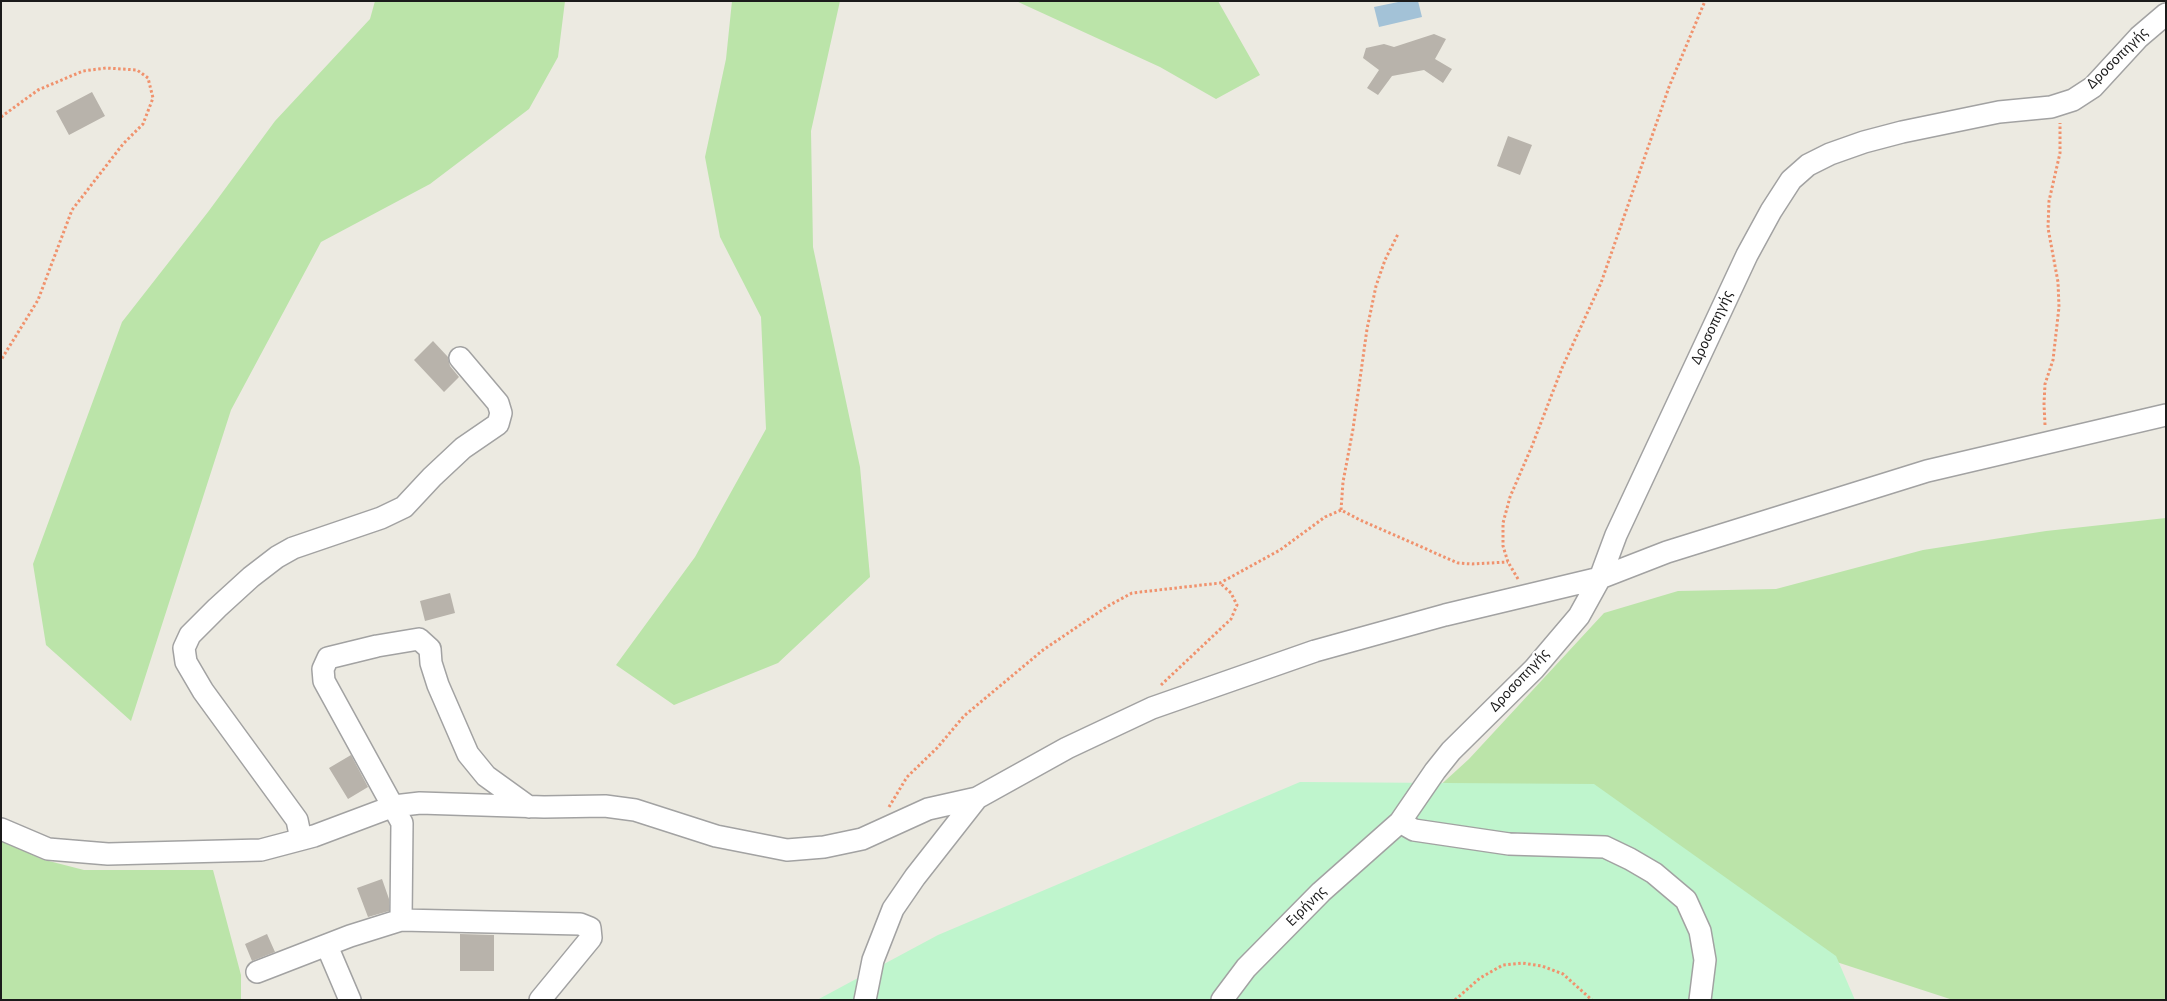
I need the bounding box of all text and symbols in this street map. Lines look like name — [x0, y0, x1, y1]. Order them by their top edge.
street label: Δροσοπηγής — [2083, 24, 2153, 94]
street label: Δροσοπηγής — [1688, 288, 1738, 368]
street label: Δροσοπηγής — [1486, 646, 1554, 716]
street label: Ειρήνης — [1283, 883, 1331, 931]

